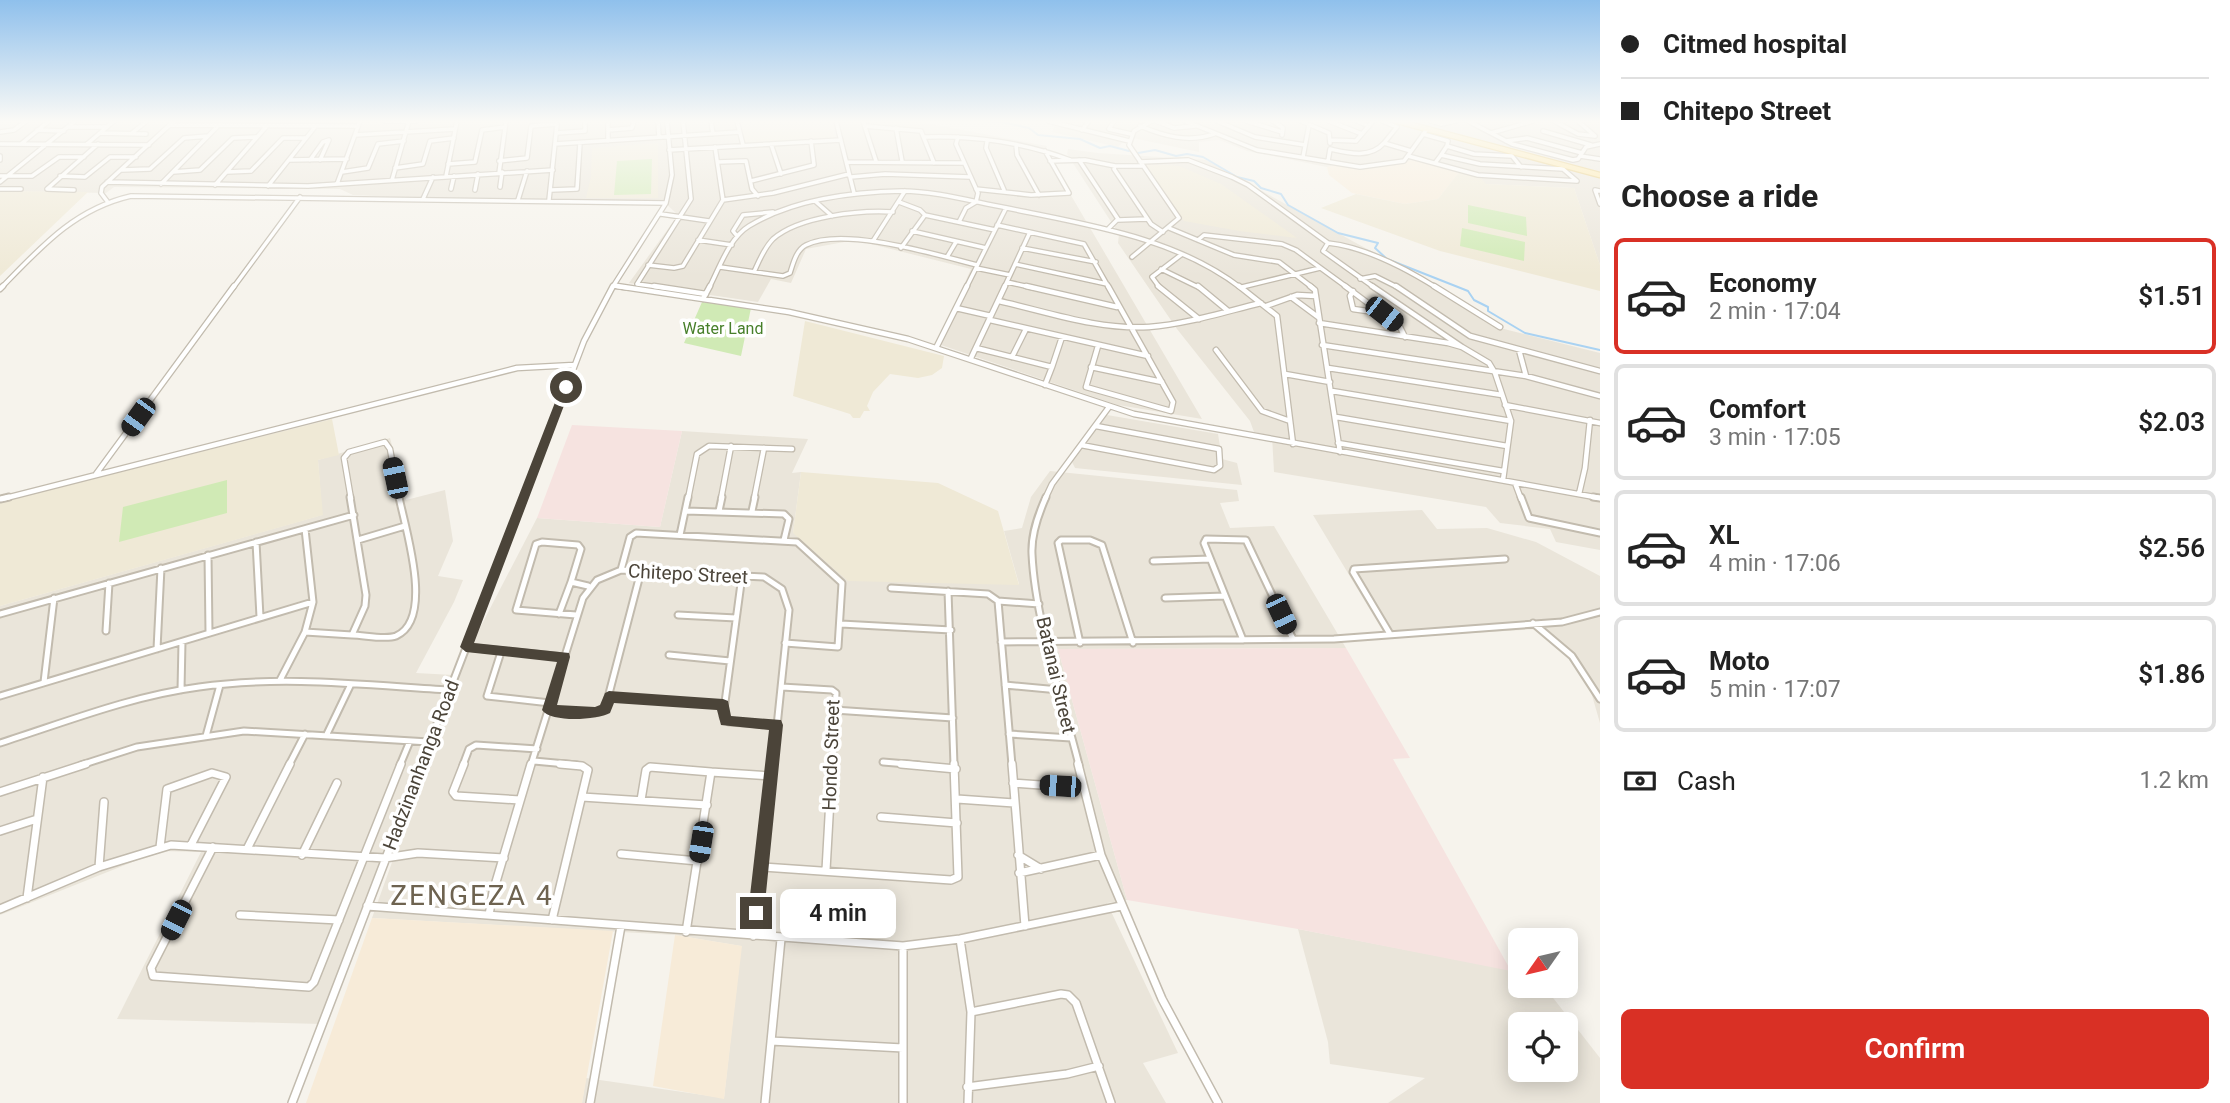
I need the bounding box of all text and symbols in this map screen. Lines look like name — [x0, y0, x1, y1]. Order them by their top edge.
text: Citmed hospital — [1663, 29, 1847, 59]
text: Chitepo Street — [1663, 96, 1831, 126]
text: Choose a ride — [1621, 177, 1818, 215]
icon: car — [1625, 265, 1688, 328]
text: Economy — [1709, 268, 1816, 298]
text: $1.51 — [2138, 281, 2205, 311]
car — [1361, 293, 1408, 335]
text: 2 min · 17:04 — [1709, 298, 1841, 325]
park label: Water Land — [683, 319, 763, 338]
route start — [550, 371, 582, 403]
icon: car — [1625, 391, 1688, 454]
car — [118, 394, 159, 440]
text: Comfort — [1709, 394, 1806, 424]
text: $2.03 — [2138, 407, 2205, 437]
text: 3 min · 17:05 — [1709, 424, 1841, 451]
car — [381, 455, 410, 501]
icon: car — [1625, 517, 1688, 580]
text: XL — [1709, 520, 1740, 550]
text: $2.56 — [2138, 533, 2205, 563]
text: 4 min · 17:06 — [1709, 550, 1841, 577]
street label: Chitepo Street — [627, 559, 749, 589]
car — [1263, 591, 1300, 637]
street label: Batanai Street — [1031, 614, 1081, 736]
icon: car — [1625, 643, 1688, 706]
text: Moto — [1709, 646, 1770, 676]
text: $1.86 — [2138, 659, 2205, 689]
text: 5 min · 17:07 — [1709, 676, 1841, 703]
street label: Hadzinanhanga Road — [378, 677, 464, 853]
street label: Hondo Street — [818, 699, 844, 811]
icon: cash — [1621, 762, 1659, 800]
text: Cash — [1677, 766, 1736, 796]
text: 1.2 km — [2140, 767, 2209, 794]
car — [1039, 774, 1082, 798]
car — [688, 820, 715, 864]
district label: ZENGEZA 4 — [390, 879, 554, 912]
callout: 4 min — [780, 888, 896, 937]
car — [158, 897, 195, 943]
route end — [740, 897, 772, 929]
text: 4 min — [809, 900, 867, 927]
north arrow — [1508, 928, 1578, 998]
map controls — [1508, 928, 1578, 1082]
button: Confirm — [1621, 1009, 2209, 1089]
button: locate — [1508, 1012, 1578, 1082]

